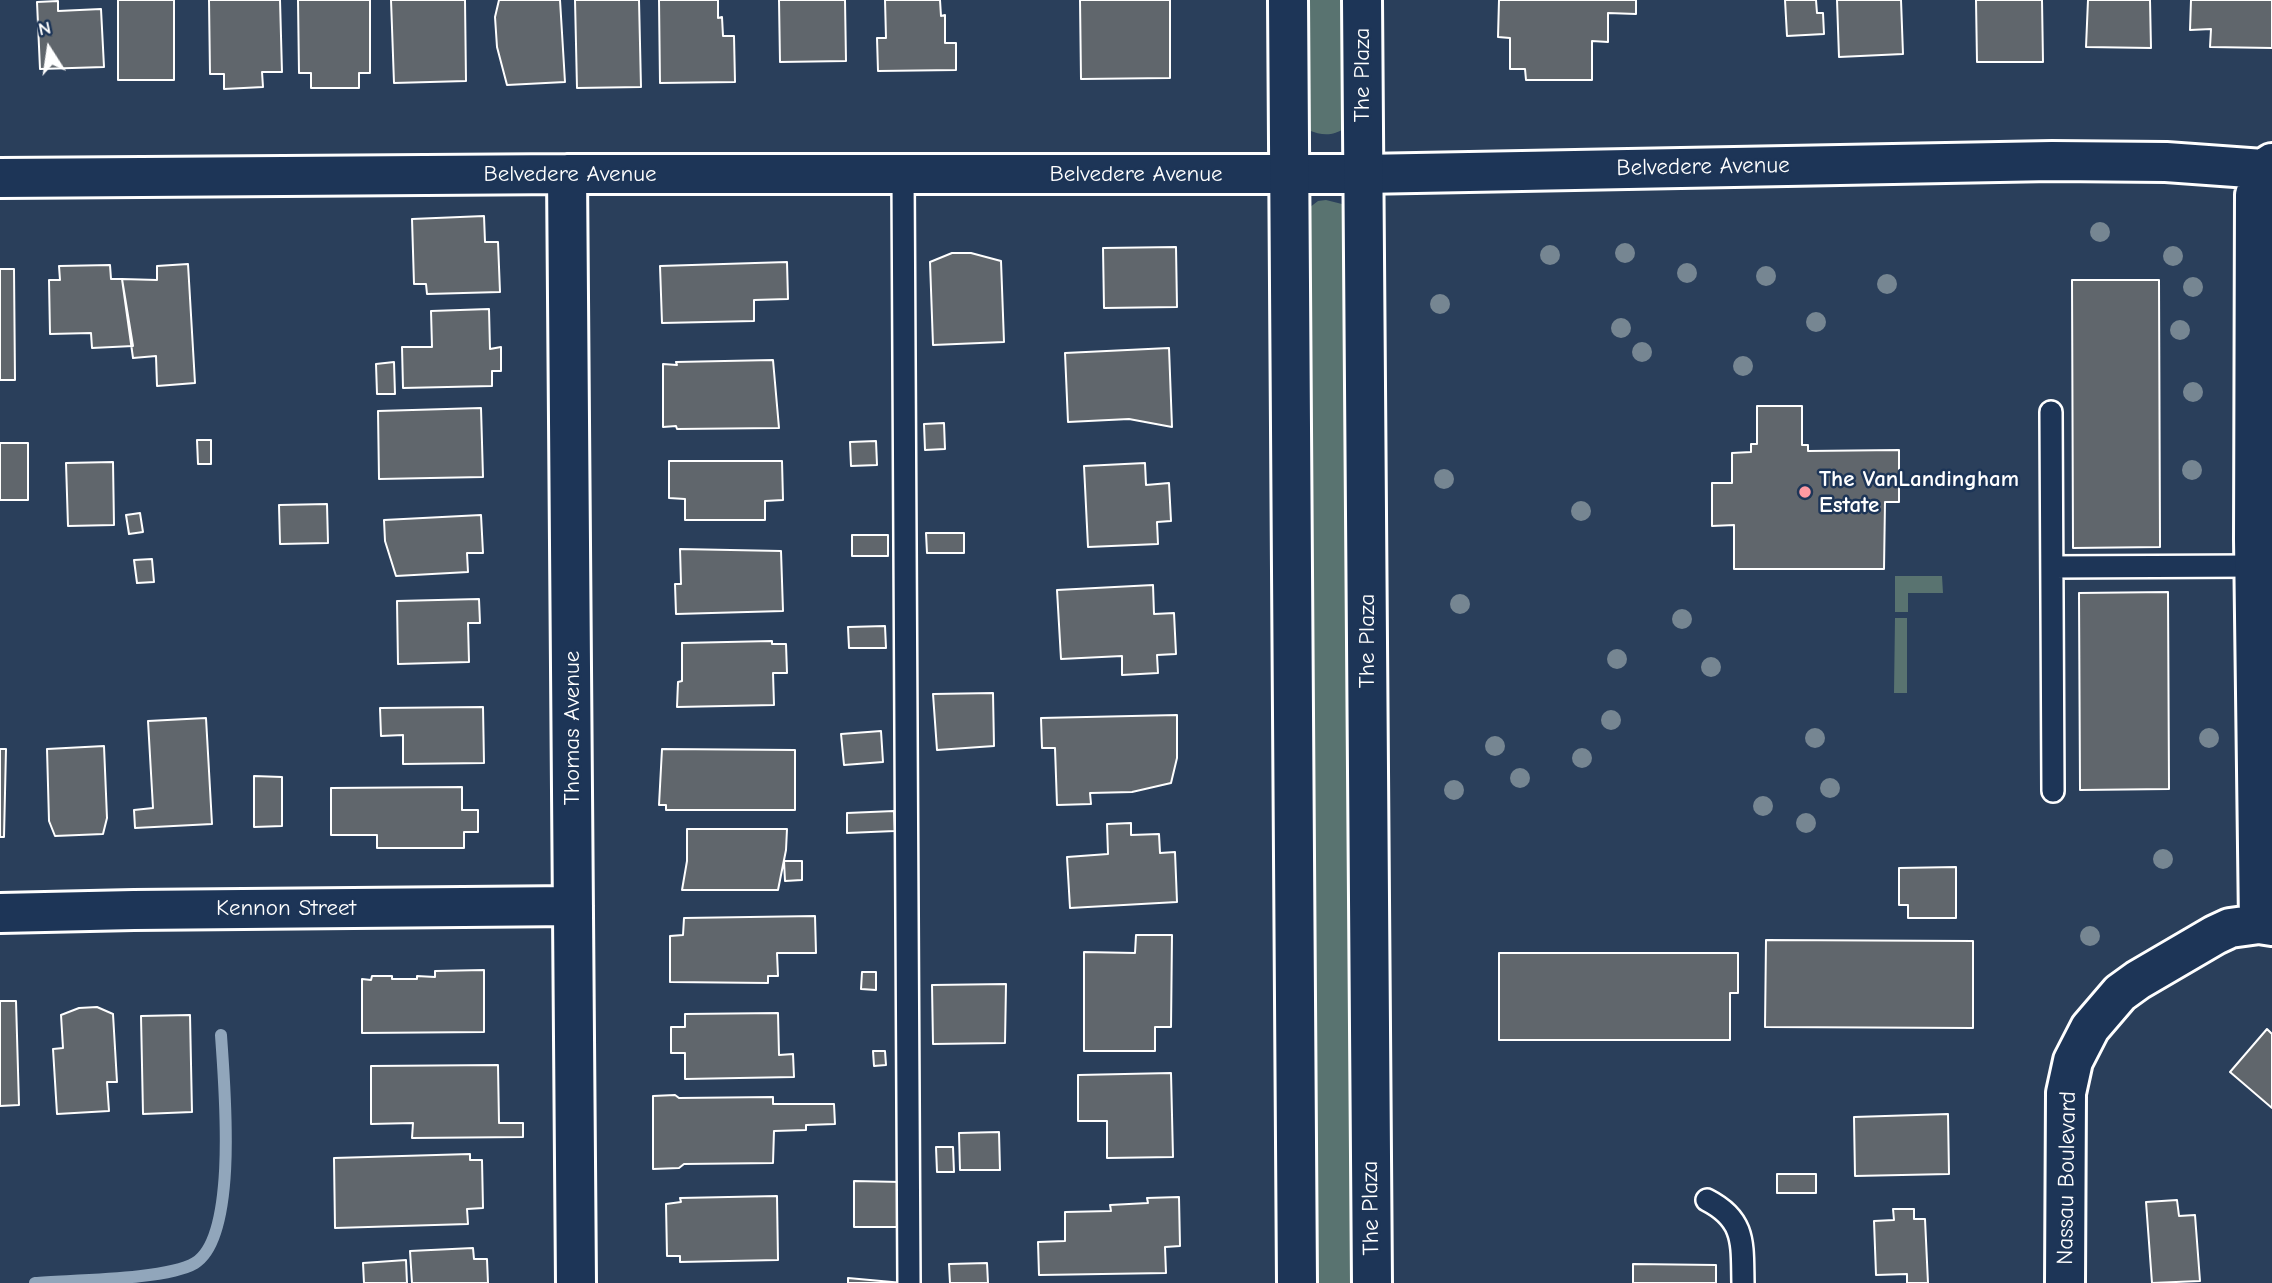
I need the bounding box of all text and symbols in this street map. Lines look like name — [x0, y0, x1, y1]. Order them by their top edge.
north arrow — [14, 14, 84, 84]
text: N — [36, 16, 53, 41]
street label: The Plaza — [1348, 28, 1376, 122]
street label: Belvedere Avenue — [1616, 152, 1790, 182]
street label: Belvedere Avenue — [483, 160, 657, 188]
street label: Belvedere Avenue — [1049, 160, 1223, 188]
place label: The VanLandingham Estate — [1819, 465, 2019, 519]
marker: The VanLandingham Estate — [1797, 484, 1813, 500]
street label: The Plaza — [1353, 594, 1381, 688]
street label: Thomas Avenue — [558, 651, 586, 805]
street label: Kennon Street — [216, 894, 356, 922]
street label: Nassau Boulevard — [2052, 1091, 2082, 1265]
street label: The Plaza — [1356, 1160, 1386, 1256]

